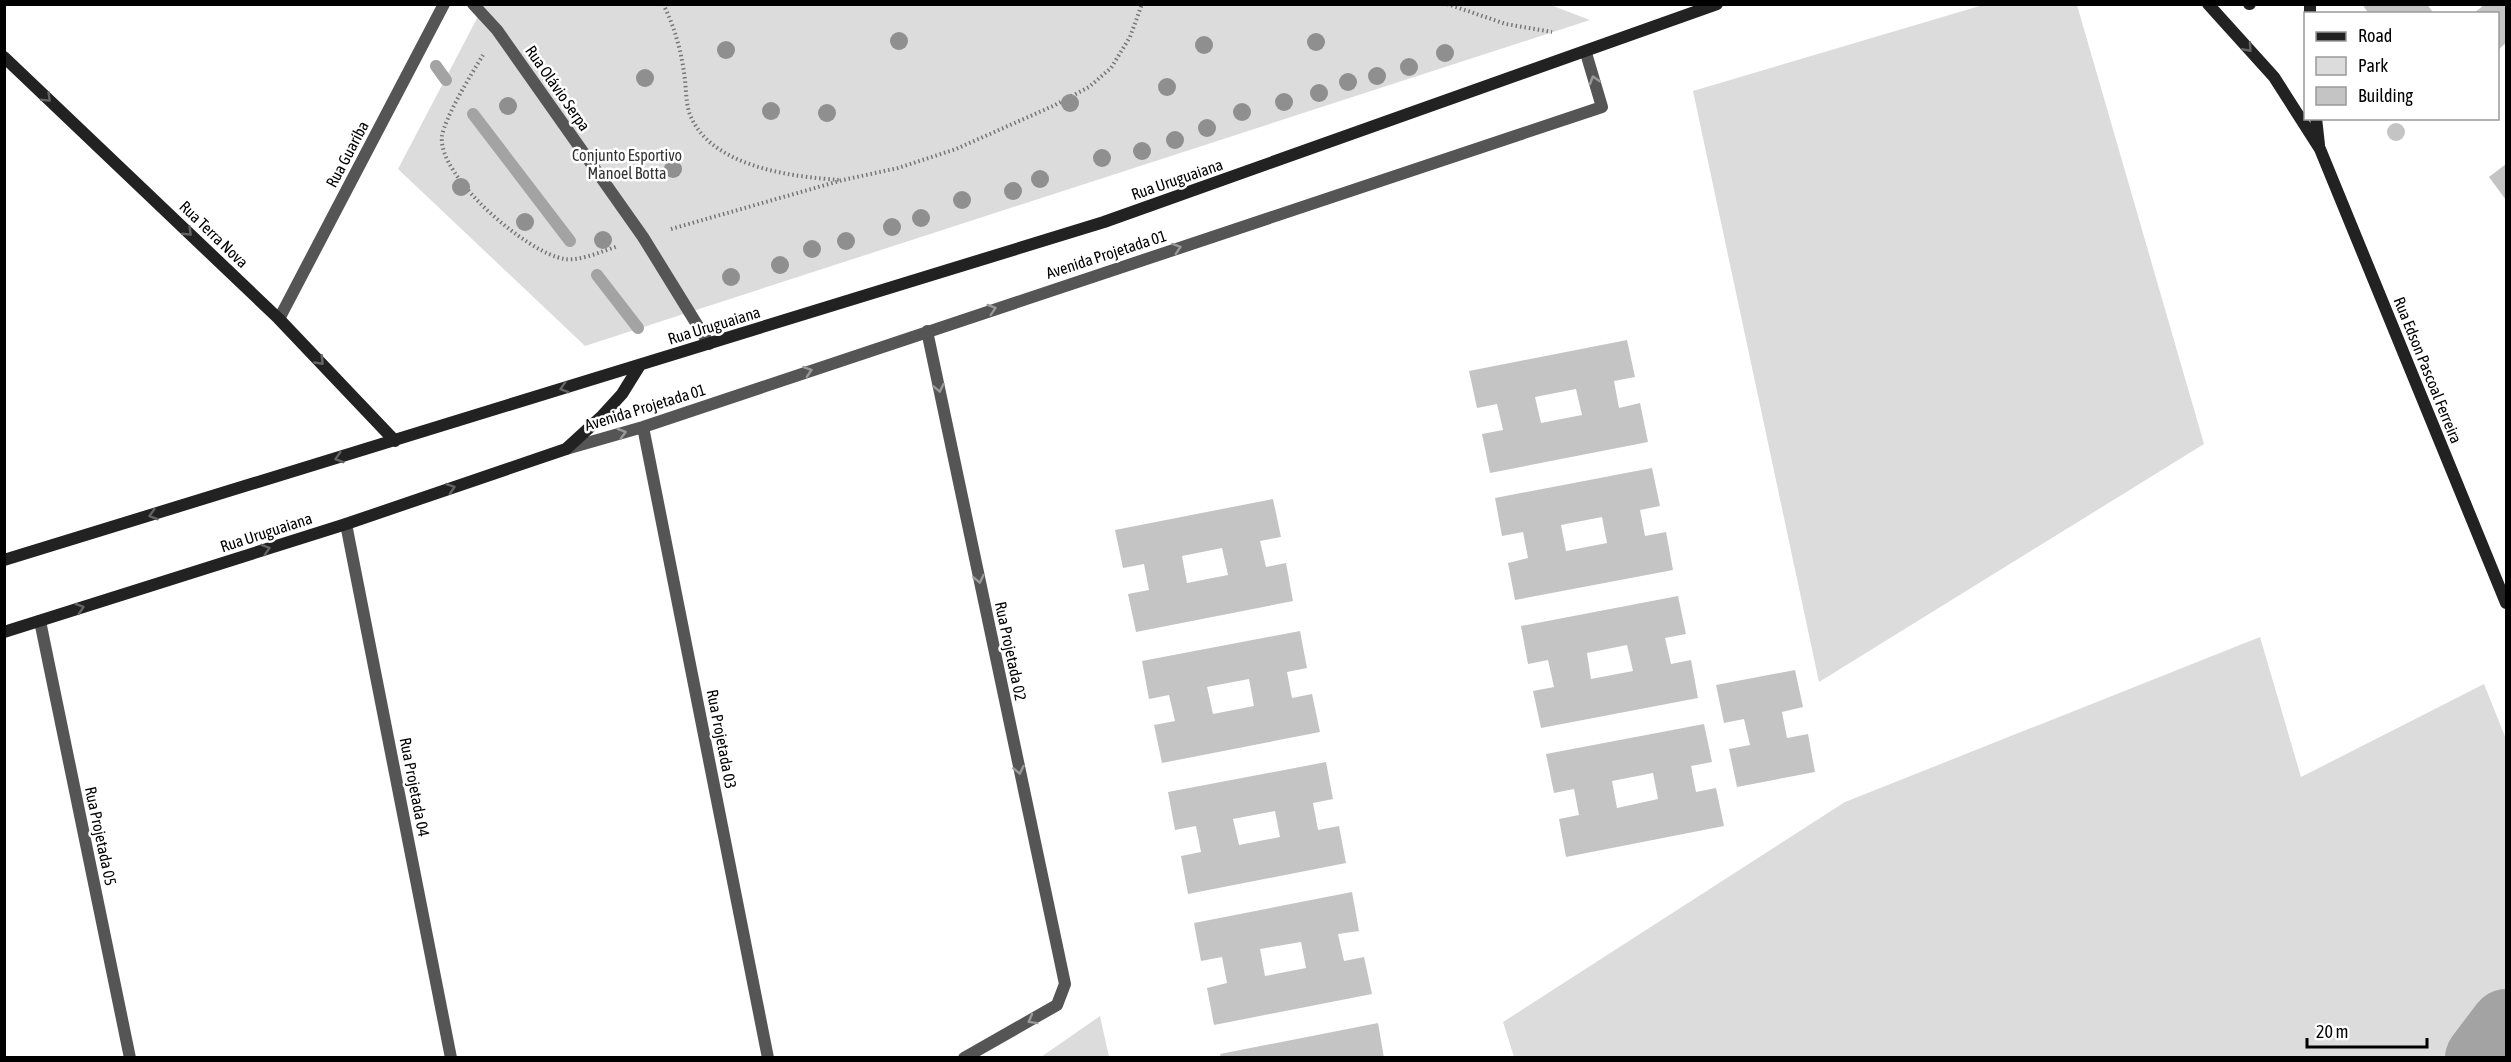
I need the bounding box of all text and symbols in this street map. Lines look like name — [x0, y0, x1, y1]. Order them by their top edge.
legend — [2304, 12, 2499, 120]
text: Road — [2358, 25, 2392, 46]
one-way arrow — [2241, 41, 2252, 52]
street label: Rua Olávio Serpa — [521, 42, 594, 135]
text: Park — [2358, 55, 2388, 76]
one-way arrow — [1589, 75, 1601, 86]
text: Building — [2358, 85, 2413, 106]
one-way arrow — [39, 90, 50, 101]
street label: Rua Guaríba — [322, 118, 372, 190]
park label: Conjunto Esportivo Manoel Botta — [572, 146, 682, 182]
street label: Rua Uruguaiana — [1129, 155, 1225, 204]
street label: Rua Terra Nova — [176, 197, 252, 271]
one-way arrow — [181, 225, 192, 236]
street label: Avenida Projetada 01 — [1044, 226, 1169, 283]
one-way arrow — [1172, 243, 1182, 255]
street label: Rua Edson Pascoal Ferreira — [2390, 294, 2466, 446]
street label: Rua Uruguaiana — [666, 302, 763, 349]
one-way arrow — [986, 304, 997, 317]
one-way arrow — [312, 354, 323, 365]
one-way arrow — [802, 366, 813, 379]
street label: Avenida Projetada 01 — [582, 380, 708, 435]
one-way arrow — [559, 381, 570, 393]
one-way arrow — [932, 383, 945, 393]
one-way arrow — [617, 428, 627, 440]
one-way arrow — [334, 451, 345, 463]
one-way arrow — [445, 482, 456, 495]
one-way arrow — [148, 508, 159, 520]
street label: Rua Uruguaiana — [218, 509, 315, 556]
one-way arrow — [260, 544, 271, 556]
one-way arrow — [972, 574, 985, 584]
street label: Rua Projetada 02 — [991, 600, 1030, 702]
one-way arrow — [74, 603, 85, 615]
street label: Rua Projetada 03 — [703, 688, 740, 790]
street label: Rua Projetada 04 — [396, 736, 433, 838]
one-way arrow — [1012, 765, 1025, 775]
street label: Rua Projetada 05 — [81, 785, 120, 887]
scale bar — [2307, 1011, 2427, 1049]
one-way arrow — [1027, 1012, 1038, 1024]
text: 20 m — [2316, 1021, 2348, 1042]

